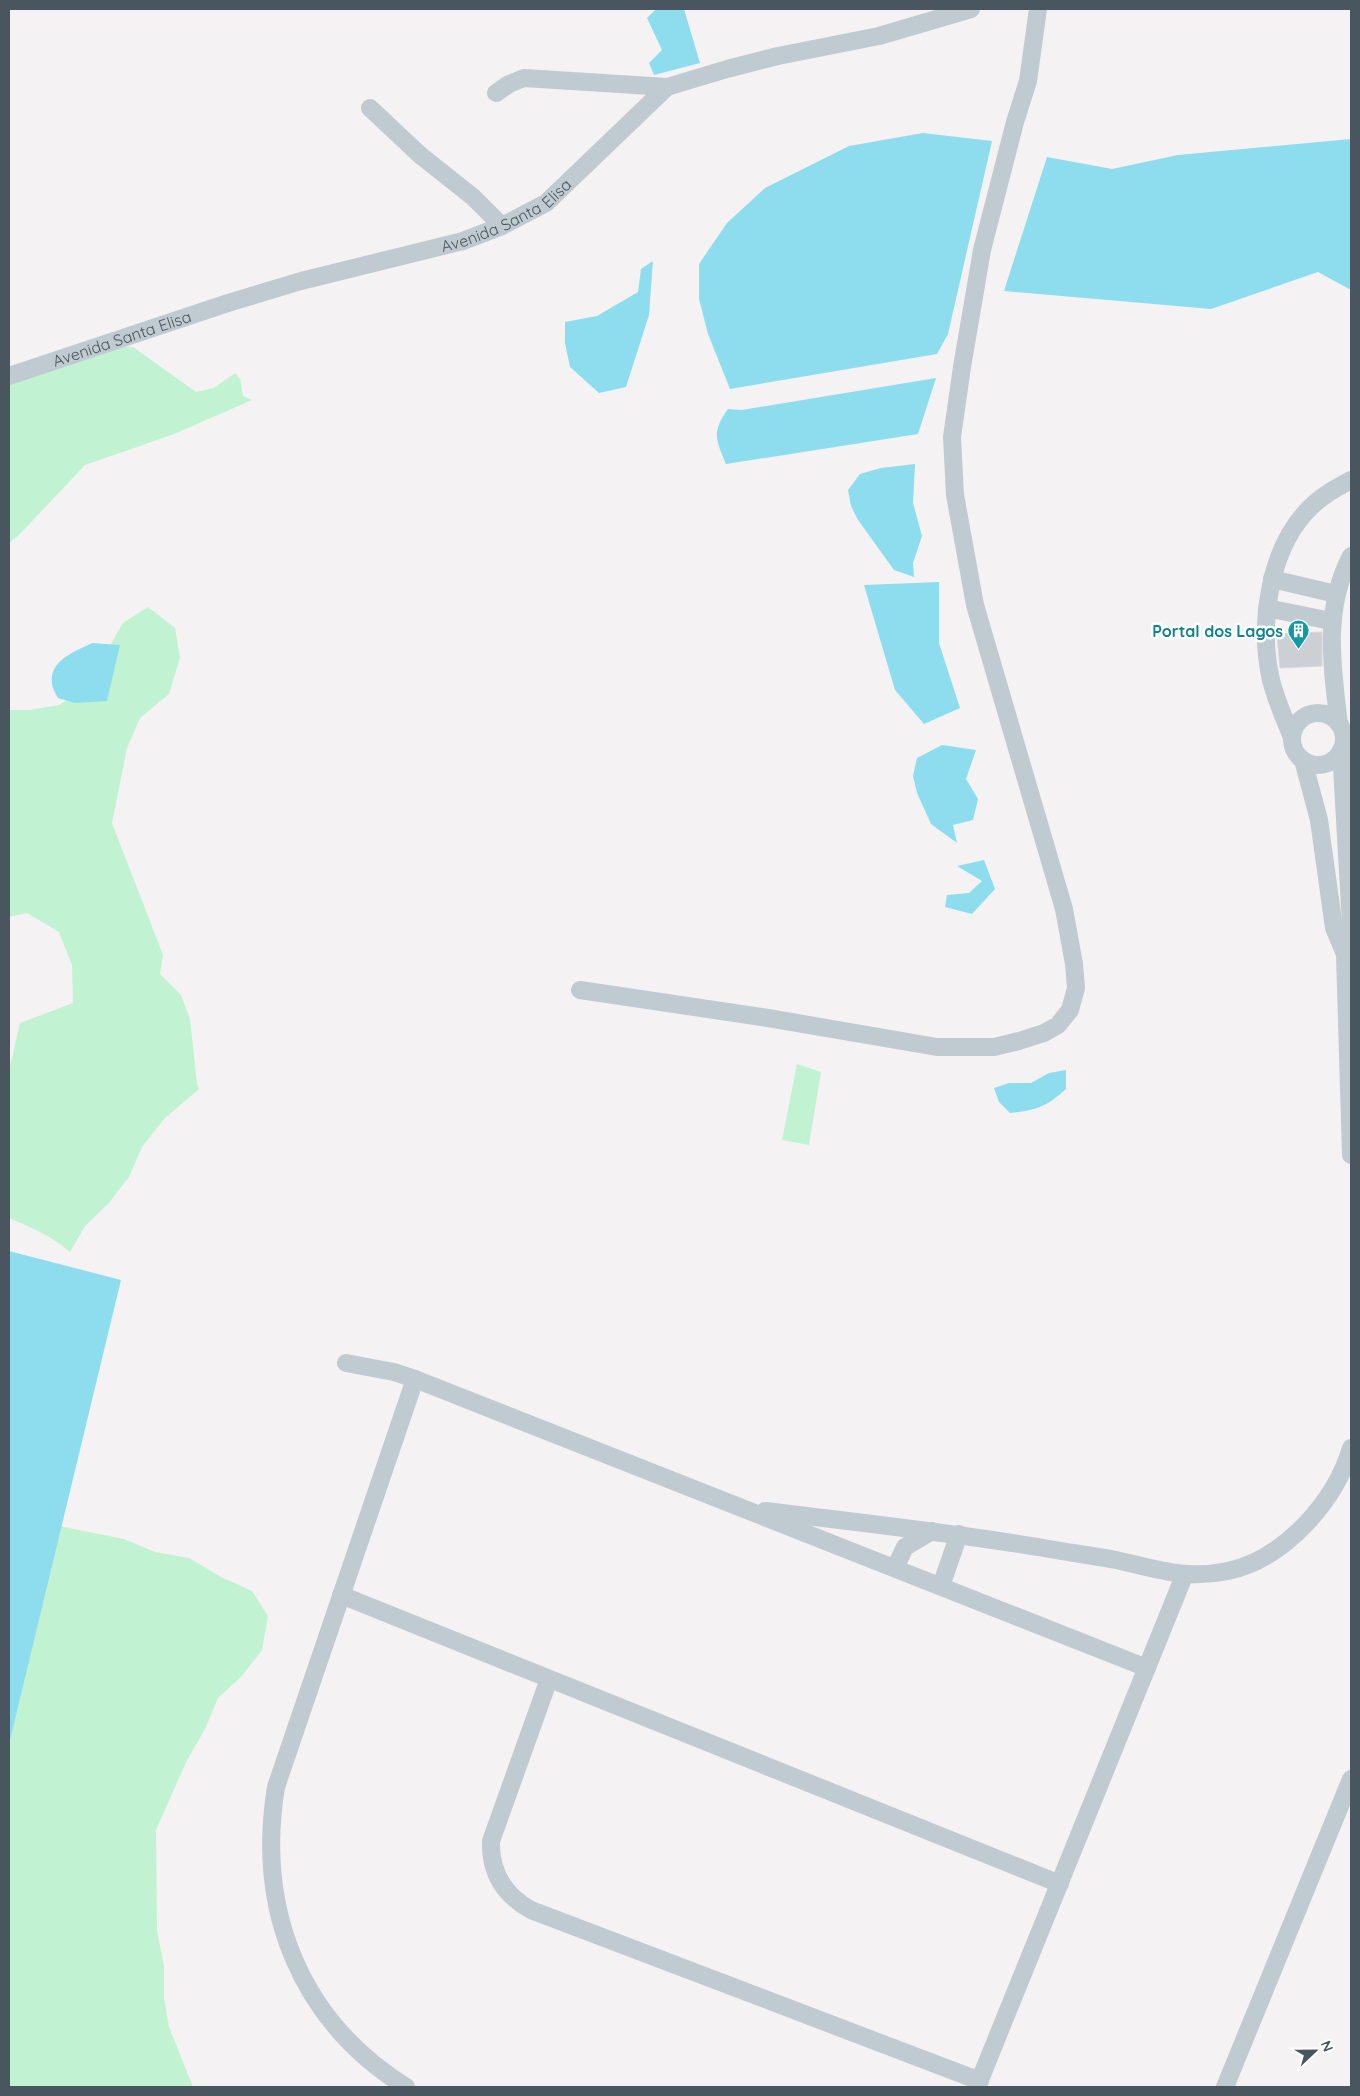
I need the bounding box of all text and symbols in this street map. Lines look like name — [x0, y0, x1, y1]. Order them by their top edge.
street label: Avenida Santa Elisa — [439, 174, 575, 256]
street label: Avenida Santa Elisa — [50, 306, 194, 371]
building icon: Portal dos Lagos — [1287, 619, 1311, 650]
place label: Portal dos Lagos — [1152, 621, 1283, 641]
north arrow — [1290, 2026, 1340, 2076]
text: N — [1317, 2038, 1337, 2054]

